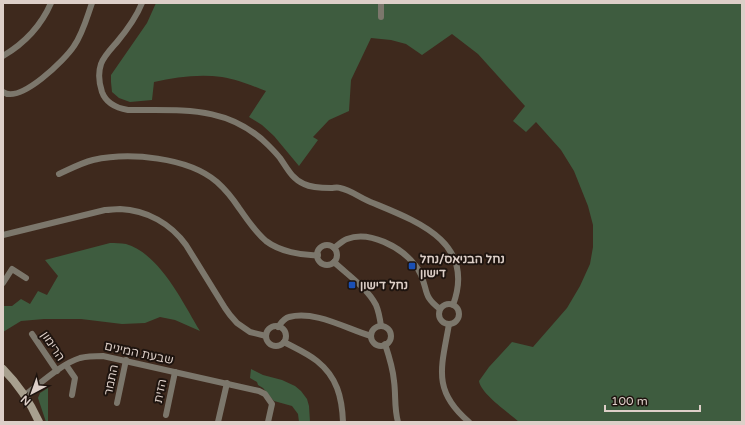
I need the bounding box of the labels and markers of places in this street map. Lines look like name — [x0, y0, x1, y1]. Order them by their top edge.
place label: נחל הבניאס/נחל דישון — [420, 252, 505, 280]
marker: נחל הבניאס/נחל דישון — [407, 261, 417, 271]
place label: נחל דישון — [360, 278, 408, 292]
marker: נחל דישון — [347, 280, 357, 290]

